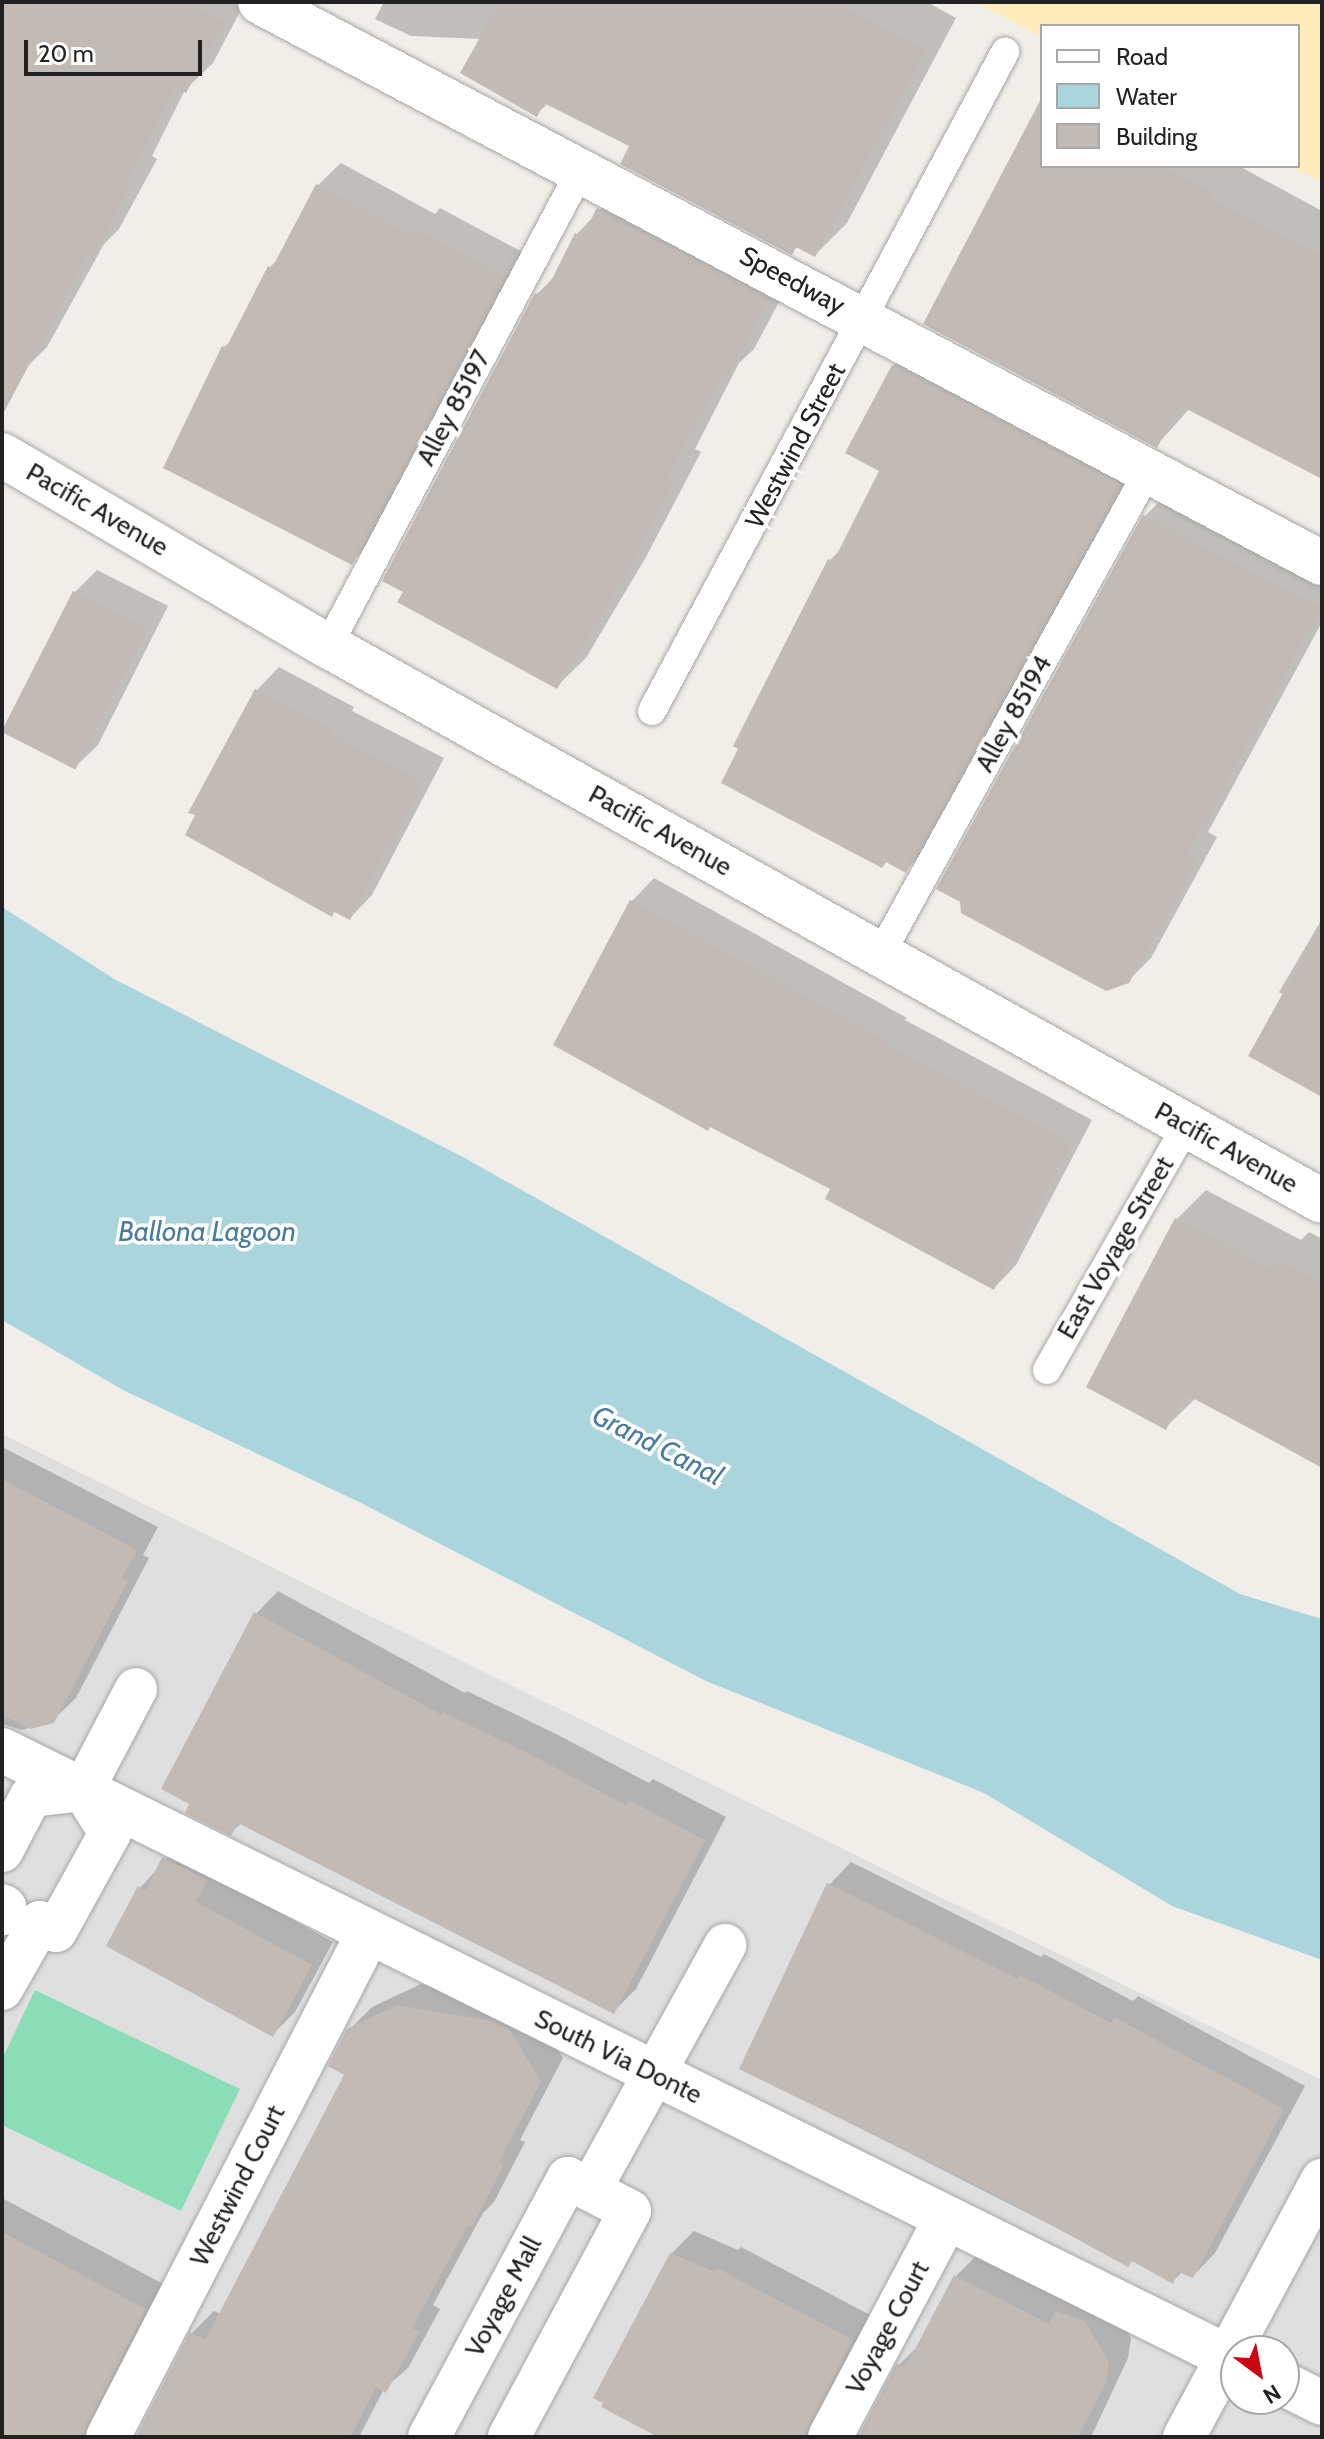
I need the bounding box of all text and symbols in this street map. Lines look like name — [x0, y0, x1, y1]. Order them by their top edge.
scale bar — [28, 24, 206, 74]
legend — [1040, 24, 1300, 168]
text: 20 m — [38, 39, 94, 68]
text: Road — [1116, 42, 1168, 71]
text: Water — [1116, 82, 1177, 111]
text: Building — [1116, 122, 1197, 151]
street label: Speedway — [734, 240, 850, 322]
street label: Alley 85197 — [411, 345, 497, 471]
street label: Westwind Street — [739, 358, 853, 534]
street label: Pacific Avenue — [21, 457, 173, 563]
street label: Alley 85194 — [969, 650, 1059, 778]
street label: Pacific Avenue — [583, 779, 737, 883]
street label: Pacific Avenue — [1149, 1096, 1303, 1200]
street label: East Voyage Street — [1051, 1151, 1181, 1345]
water label: Ballona Lagoon — [118, 1214, 296, 1248]
water label: Grand Canal — [587, 1398, 729, 1492]
street label: South Via Donte — [529, 2003, 707, 2111]
street label: Westwind Court — [184, 2100, 292, 2272]
street label: Voyage Mall — [459, 2232, 549, 2362]
street label: Voyage Court — [840, 2256, 936, 2400]
north arrow — [1220, 2335, 1300, 2415]
text: N — [1258, 2379, 1286, 2410]

